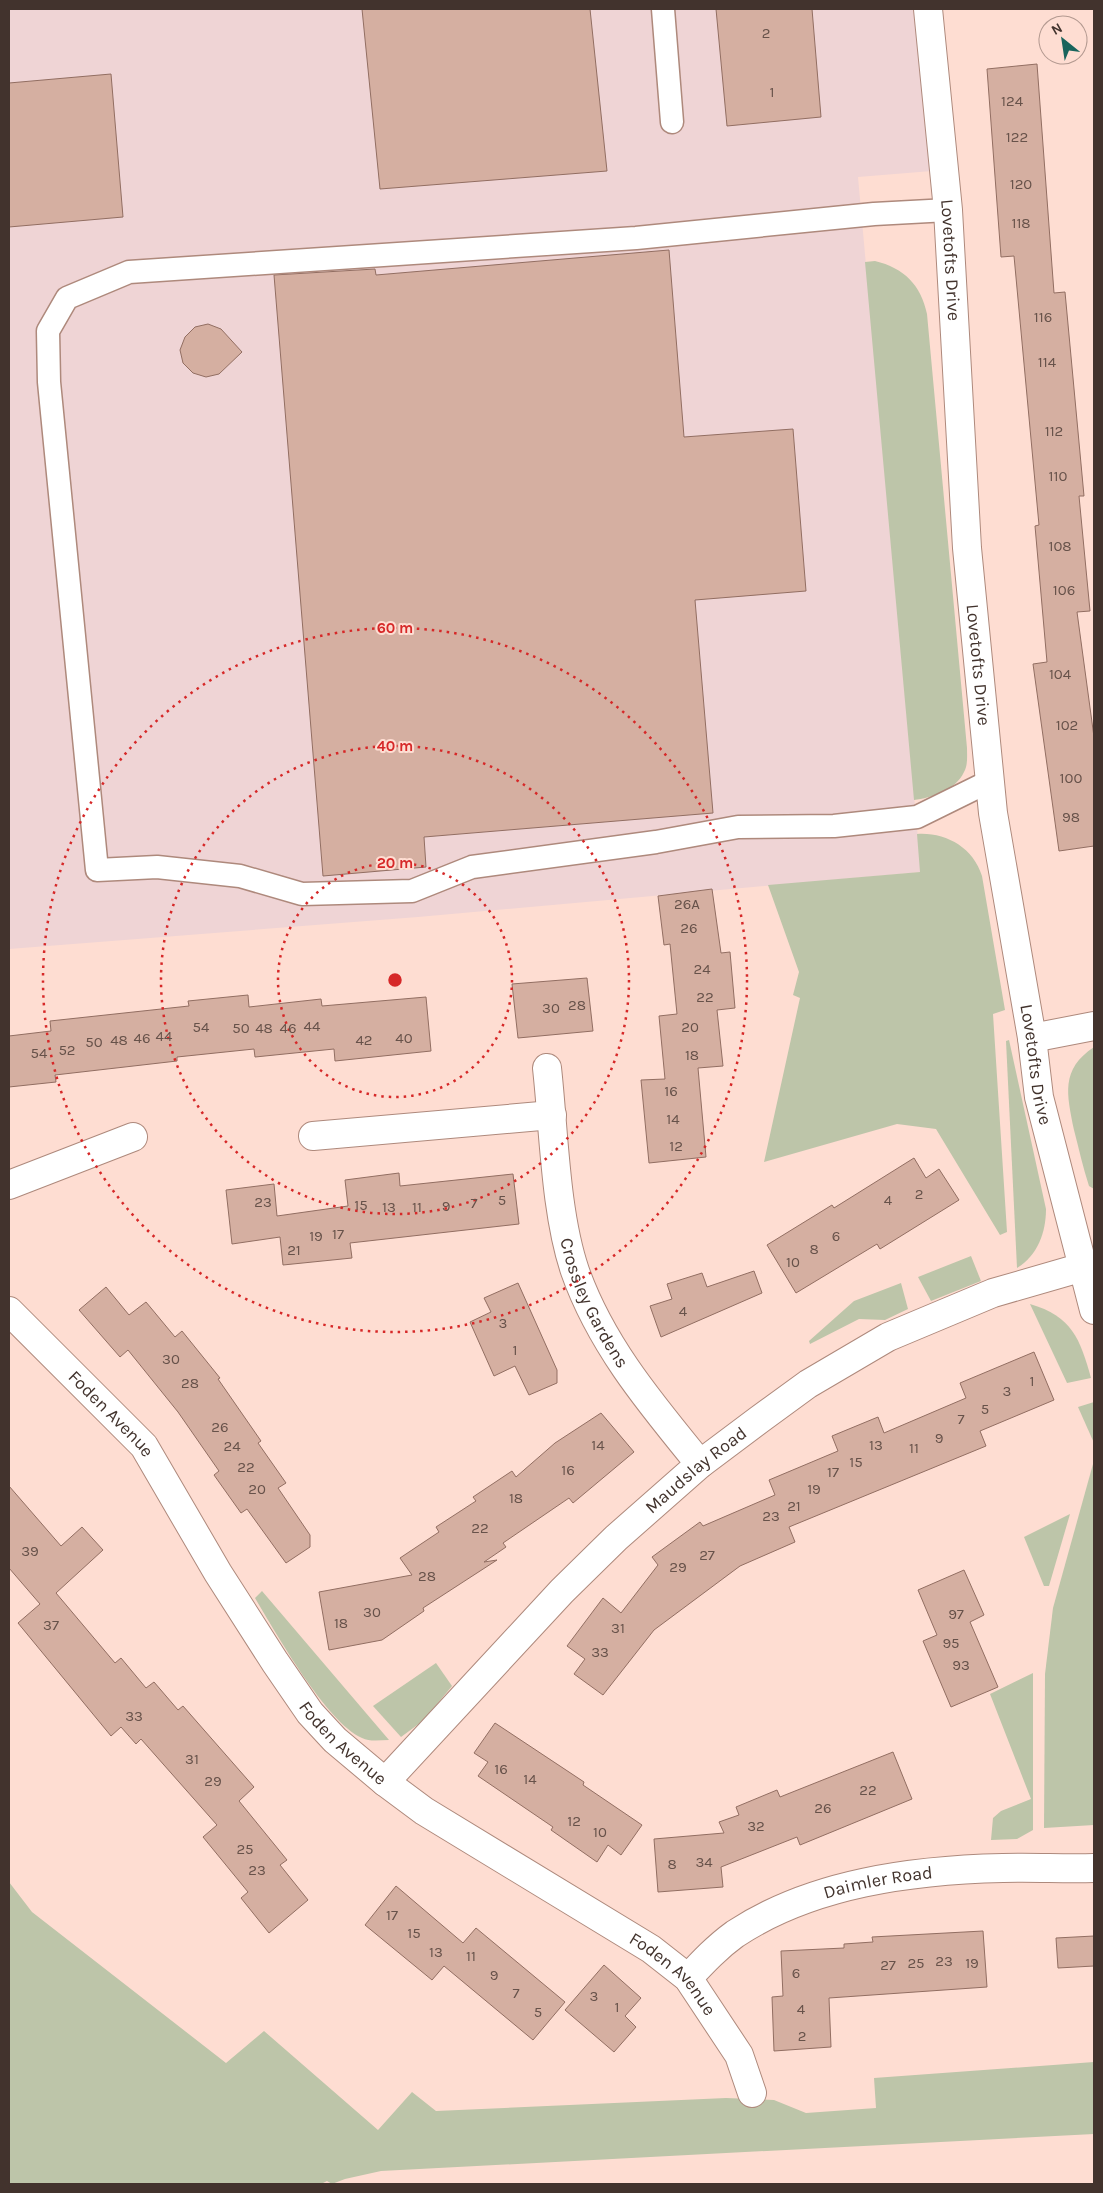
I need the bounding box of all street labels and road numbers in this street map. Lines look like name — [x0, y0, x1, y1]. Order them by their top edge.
street label: Lovetofts Drive — [936, 198, 965, 321]
street label: Lovetofts Drive — [962, 603, 995, 727]
street label: Lovetofts Drive — [1015, 1002, 1057, 1127]
street label: Crossley Gardens — [555, 1236, 633, 1372]
street label: Foden Avenue — [64, 1366, 159, 1461]
street label: Maudslay Road — [640, 1422, 751, 1518]
street label: Foden Avenue — [294, 1697, 391, 1790]
street label: Daimler Road — [821, 1861, 934, 1904]
street label: Foden Avenue — [625, 1927, 721, 2020]

